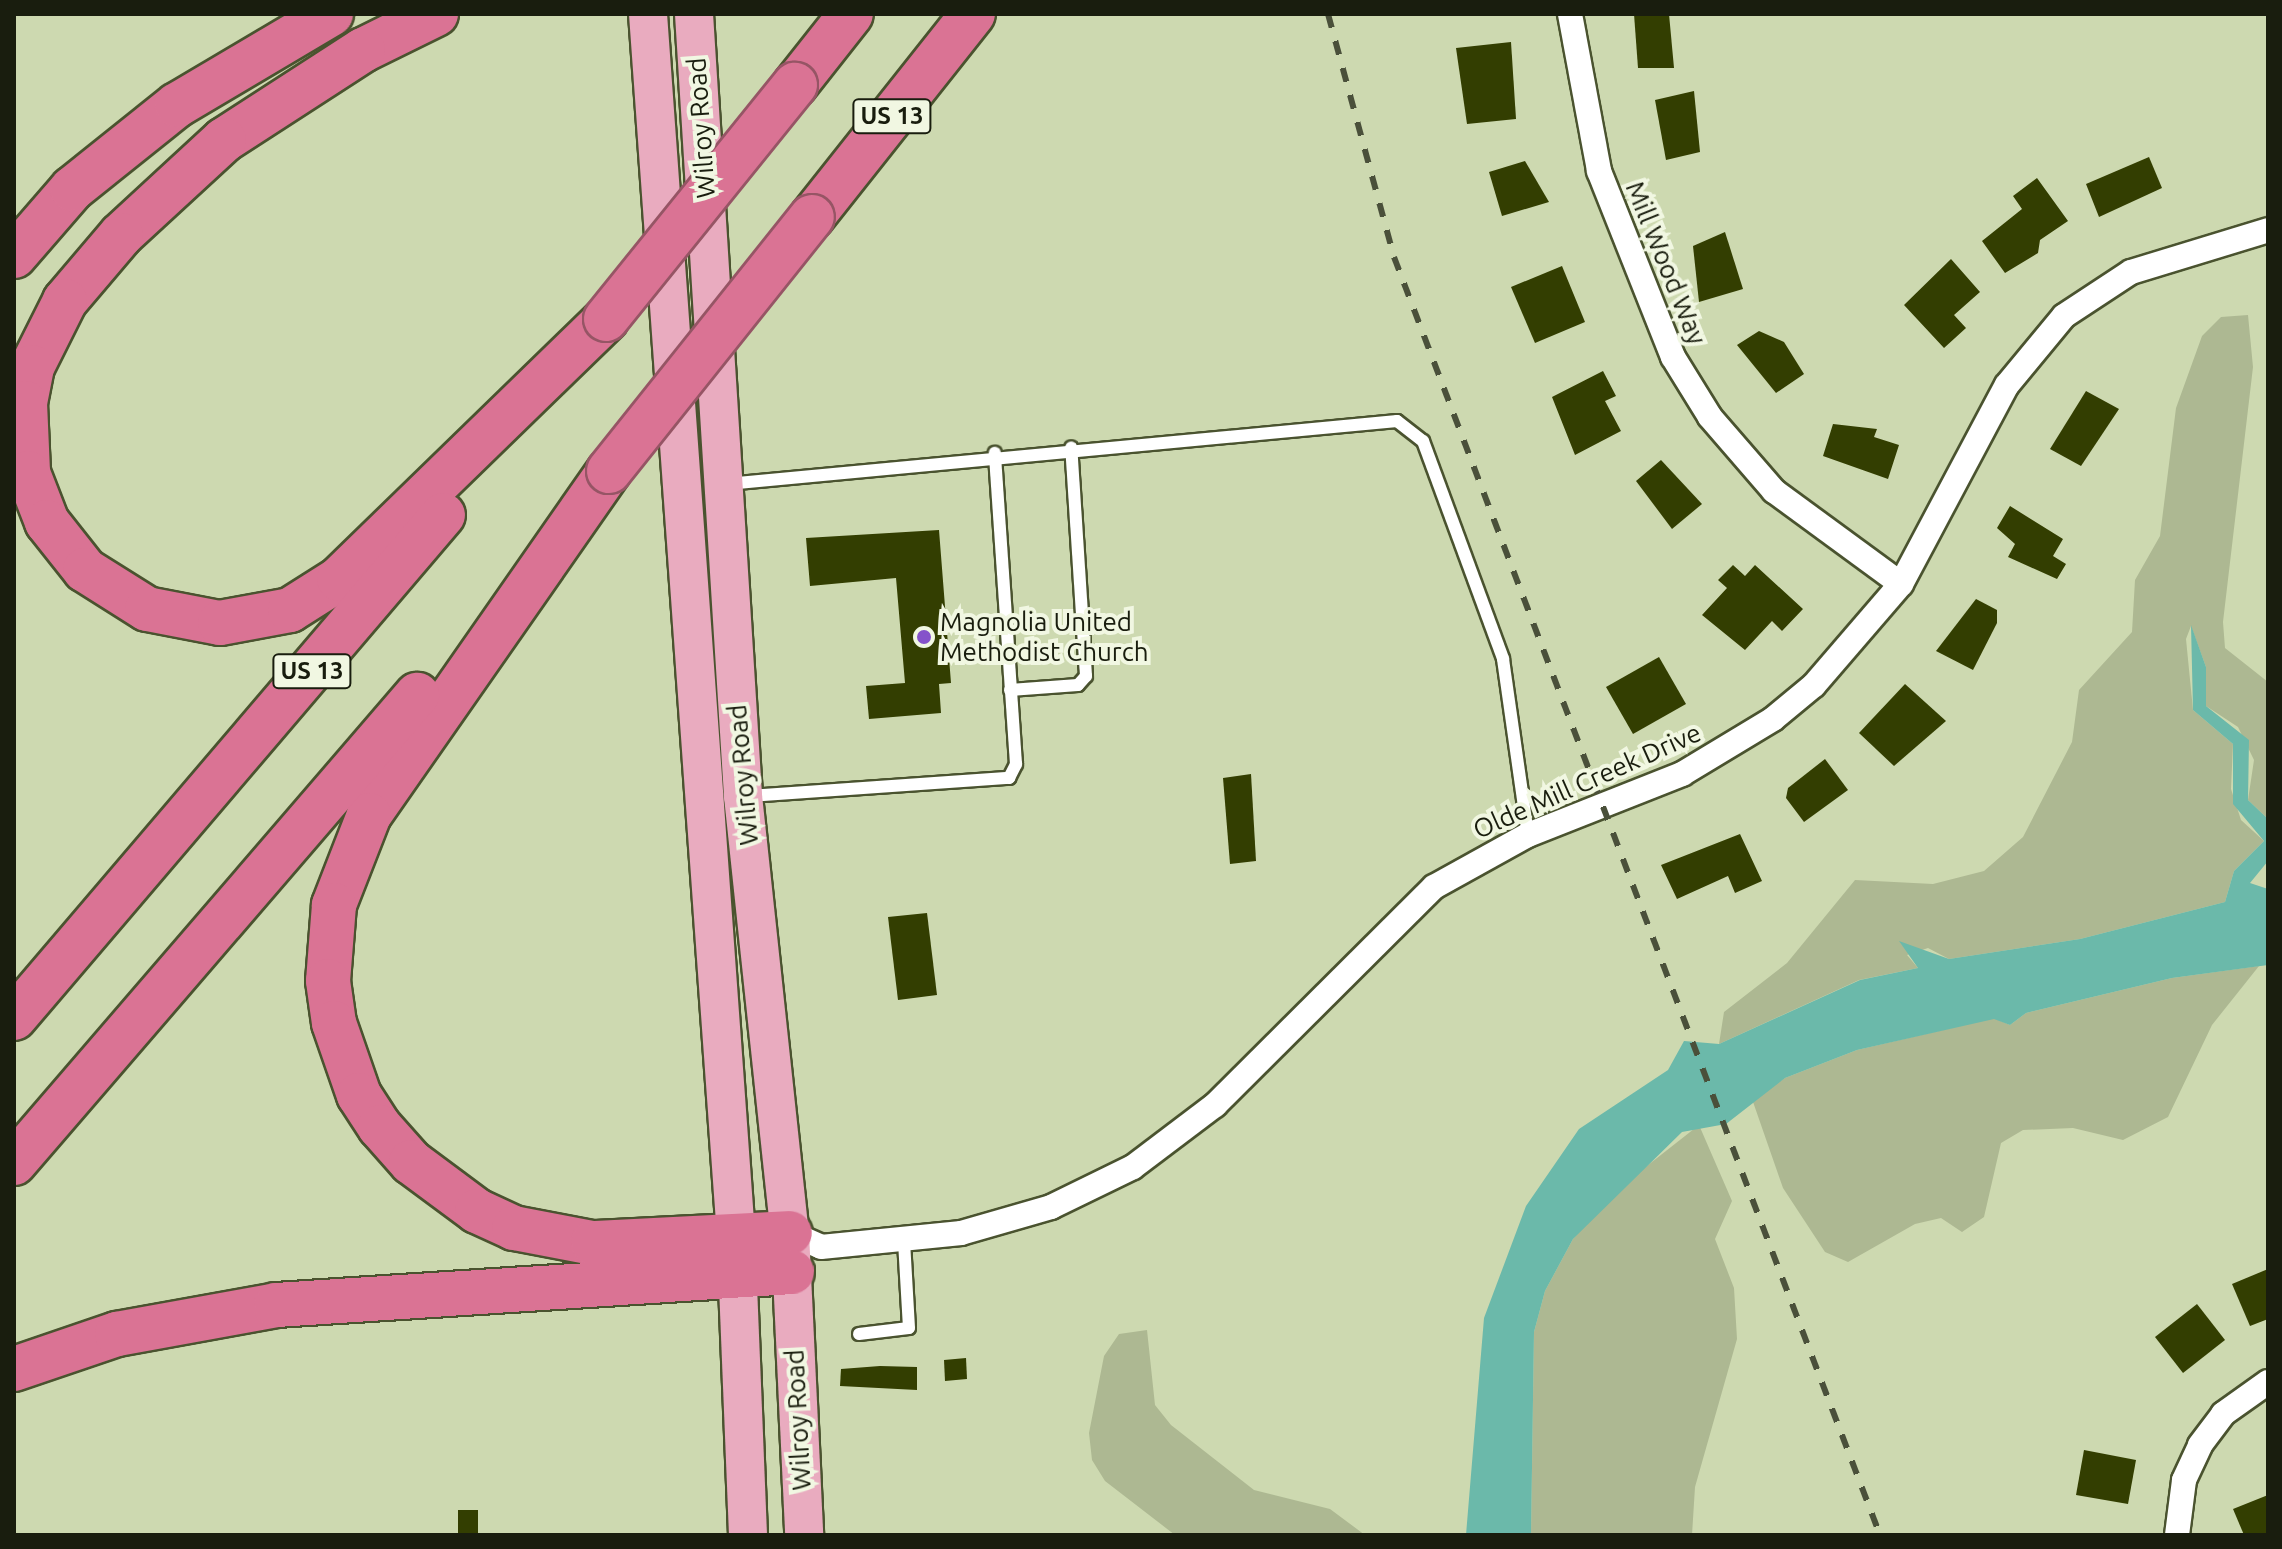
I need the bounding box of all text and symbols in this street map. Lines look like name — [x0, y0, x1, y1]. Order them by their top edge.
street label: Wilroy Road — [681, 57, 721, 199]
road number: US 13 — [852, 96, 932, 136]
street label: Mill Wood Way — [1619, 177, 1713, 349]
place label: Magnolia United Methodist Church — [940, 606, 1149, 668]
marker: Magnolia United Methodist Church — [915, 628, 933, 646]
road number: US 13 — [272, 651, 352, 691]
street label: Wilroy Road — [721, 703, 765, 847]
street label: Olde Mill Creek Drive — [1468, 717, 1706, 845]
street label: Wilroy Road — [779, 1349, 817, 1491]

